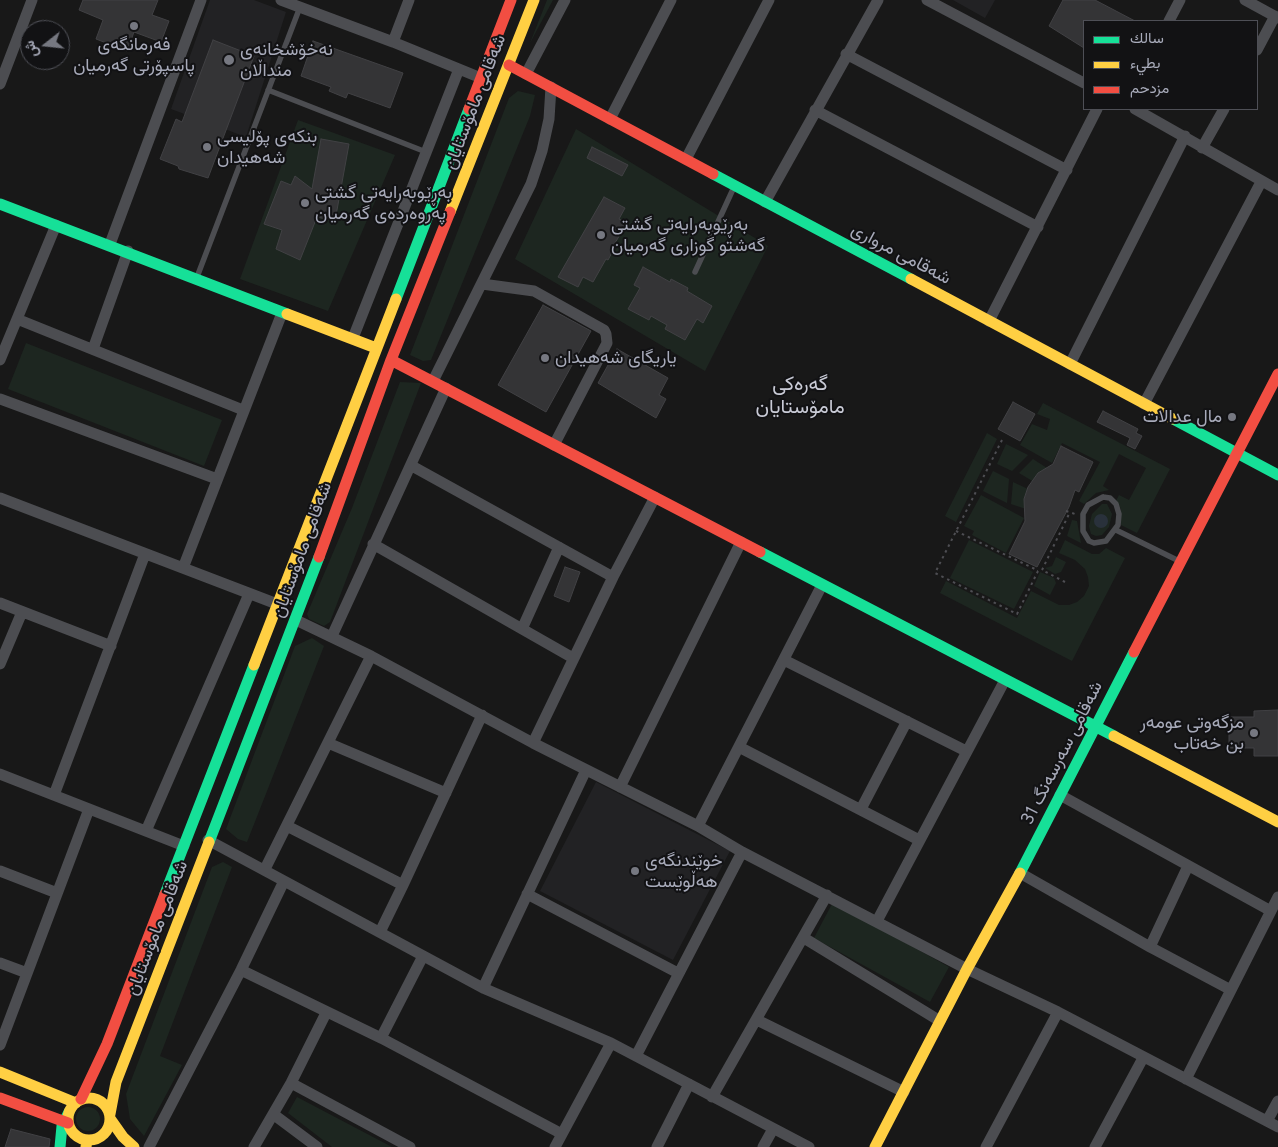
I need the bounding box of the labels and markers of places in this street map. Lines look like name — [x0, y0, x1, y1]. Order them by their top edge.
marker: فەرمانگەی پاسپۆرتی گەرمیان — [128, 20, 140, 32]
place label: فەرمانگەی پاسپۆرتی گەرمیان — [73, 34, 195, 76]
place label: نەخۆشخانەی منداڵان — [240, 39, 333, 82]
marker: نەخۆشخانەی منداڵان — [222, 53, 236, 67]
place label: بنکەی پۆلیسی شەهیدان — [217, 126, 317, 168]
marker: بنکەی پۆلیسی شەهیدان — [201, 141, 213, 153]
place label: بەڕێوبەرایەتی گشتی پەروەردەی گەرمیان — [315, 182, 452, 224]
marker: بەڕێوبەرایەتی گشتی پەروەردەی گەرمیان — [299, 197, 311, 209]
place label: بەڕێوبەرایەتی گشتی گەشتو گوزاری گەرمیان — [611, 214, 765, 256]
marker: بەڕێوبەرایەتی گشتی گەشتو گوزاری گەرمیان — [595, 229, 607, 241]
place label: یاریگای شەهیدان — [555, 347, 677, 369]
marker: یاریگای شەهیدان — [539, 352, 551, 364]
place label: مال عدالات — [1143, 406, 1222, 428]
marker: مال عدالات — [1226, 411, 1238, 423]
place label: مزگەوتی عومەر بن خەتاب — [1140, 712, 1244, 754]
marker: مزگەوتی عومەر بن خەتاب — [1248, 727, 1260, 739]
place label: خوێندنگەی هەڵوێست — [645, 850, 723, 892]
marker: خوێندنگەی هەڵوێست — [629, 865, 641, 877]

